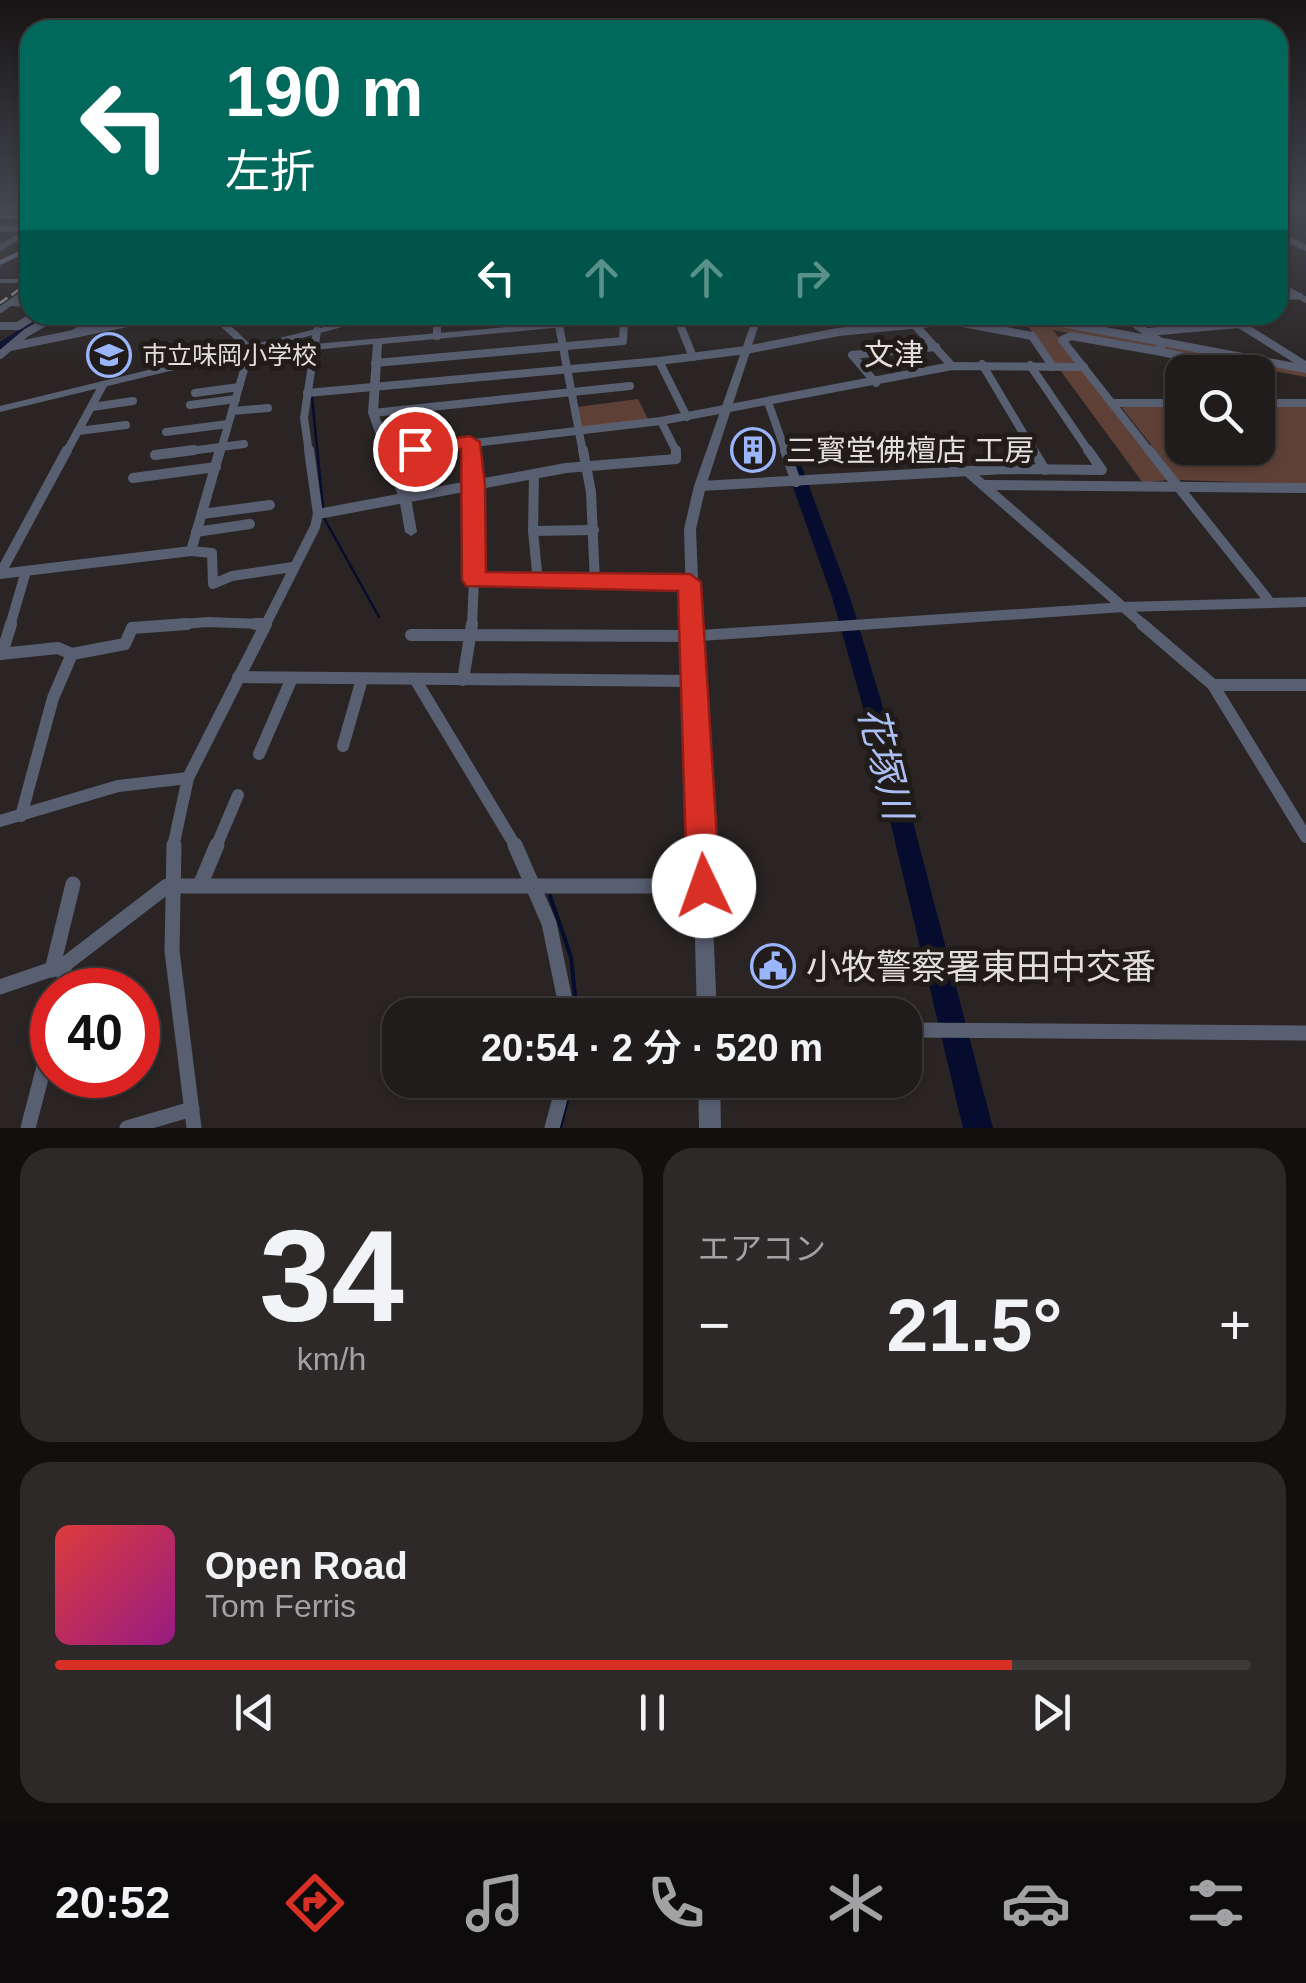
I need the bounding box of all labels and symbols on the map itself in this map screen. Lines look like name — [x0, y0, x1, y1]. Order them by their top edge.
school or university icon: 市立味岡小学校 — [86, 332, 132, 378]
district label: 文津 — [864, 338, 924, 371]
place label: 市立味岡小学校 — [142, 341, 317, 369]
pin — [373, 407, 458, 492]
building icon: 三寳堂佛檀店 工房 — [730, 427, 776, 473]
place label: 三寳堂佛檀店 工房 — [786, 434, 1034, 467]
water label: 花塚川 — [851, 703, 920, 827]
position arrow — [652, 834, 756, 938]
public building icon: 小牧警察署東田中交番 — [750, 943, 796, 989]
place label: 小牧警察署東田中交番 — [806, 947, 1156, 986]
speed limit sign: 40 — [30, 968, 160, 1098]

